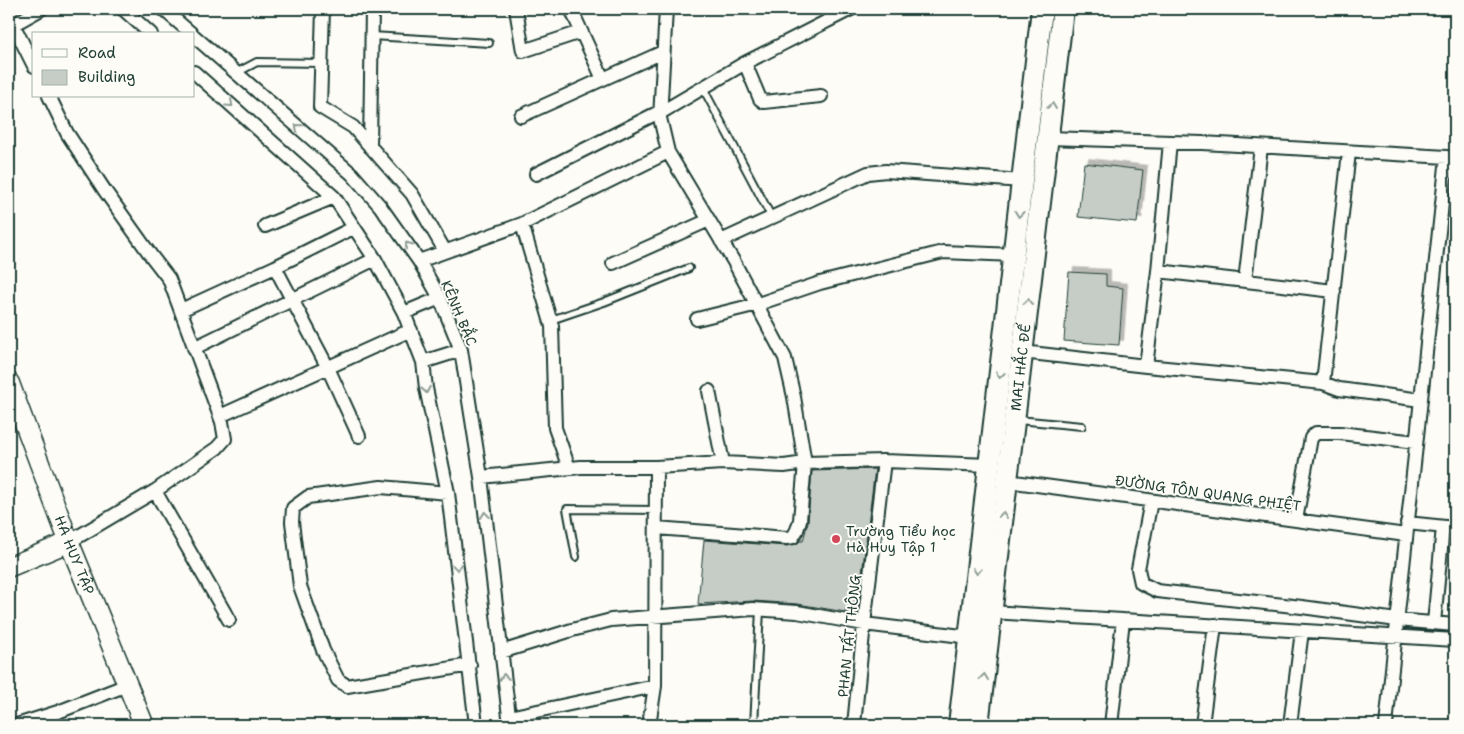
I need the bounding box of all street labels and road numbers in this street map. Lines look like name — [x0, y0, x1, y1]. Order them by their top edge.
street label: KÊNH BẮC — [437, 277, 483, 349]
street label: MAI HẮC ĐẾ — [1006, 321, 1035, 412]
street label: ĐƯỜNG TÔN QUANG PHIỆT — [1114, 471, 1303, 515]
street label: HÀ HUY TẬP — [51, 513, 99, 597]
street label: PHAN TẤT THÔNG — [832, 573, 864, 698]

